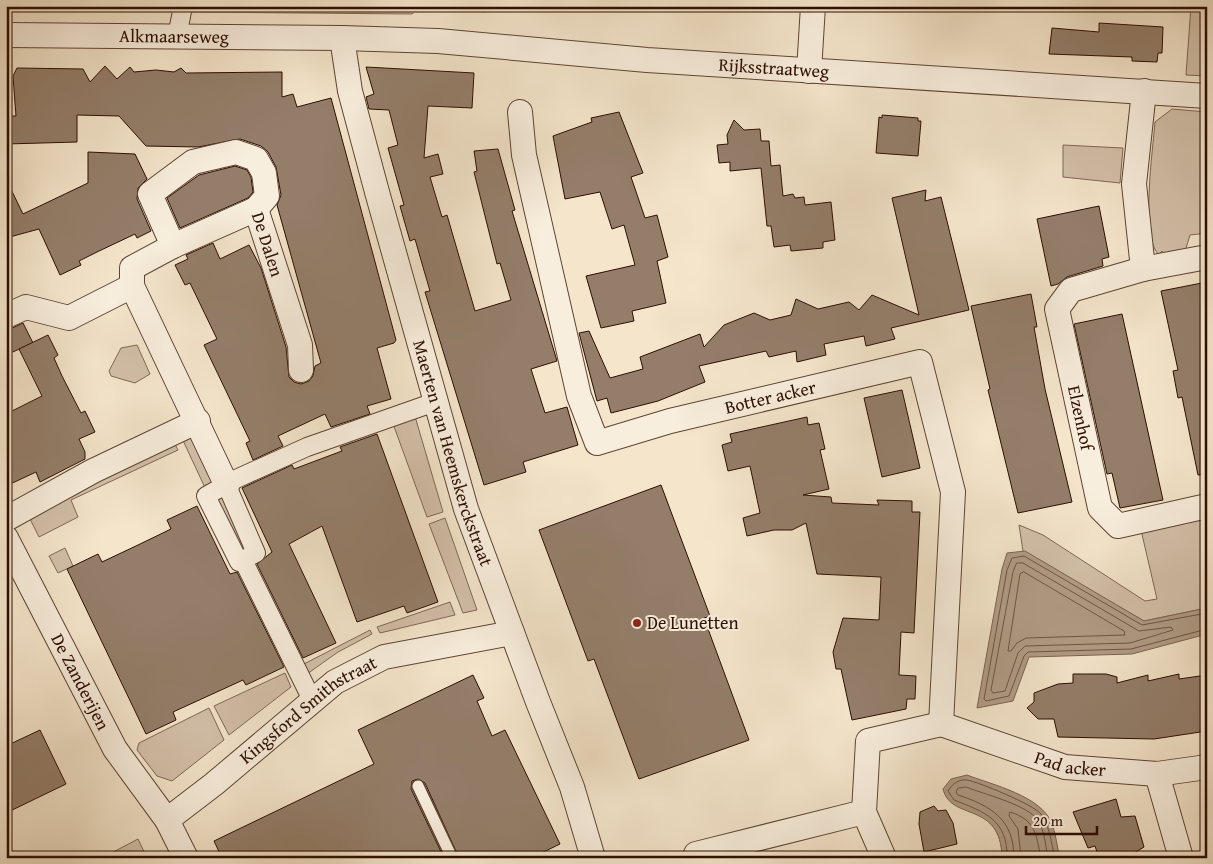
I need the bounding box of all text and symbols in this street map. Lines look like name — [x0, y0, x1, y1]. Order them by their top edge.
street label: Alkmaarseweg — [119, 22, 229, 50]
street label: Rijksstraatweg — [718, 51, 830, 85]
street label: De Dalen — [245, 208, 291, 280]
street label: Maerten van Heemskerckstraat — [406, 337, 500, 571]
street label: Botter acker — [722, 373, 819, 421]
street label: Elzenhof — [1061, 383, 1102, 455]
place label: De Lunetten — [647, 609, 739, 636]
marker: De Lunetten — [631, 617, 643, 629]
street label: De Zanderijen — [45, 629, 117, 735]
street label: Kingsford Smithstraat — [233, 649, 382, 770]
street label: Pad acker — [1031, 743, 1108, 783]
scale bar — [1026, 804, 1097, 836]
text: 20 m — [1033, 810, 1064, 831]

